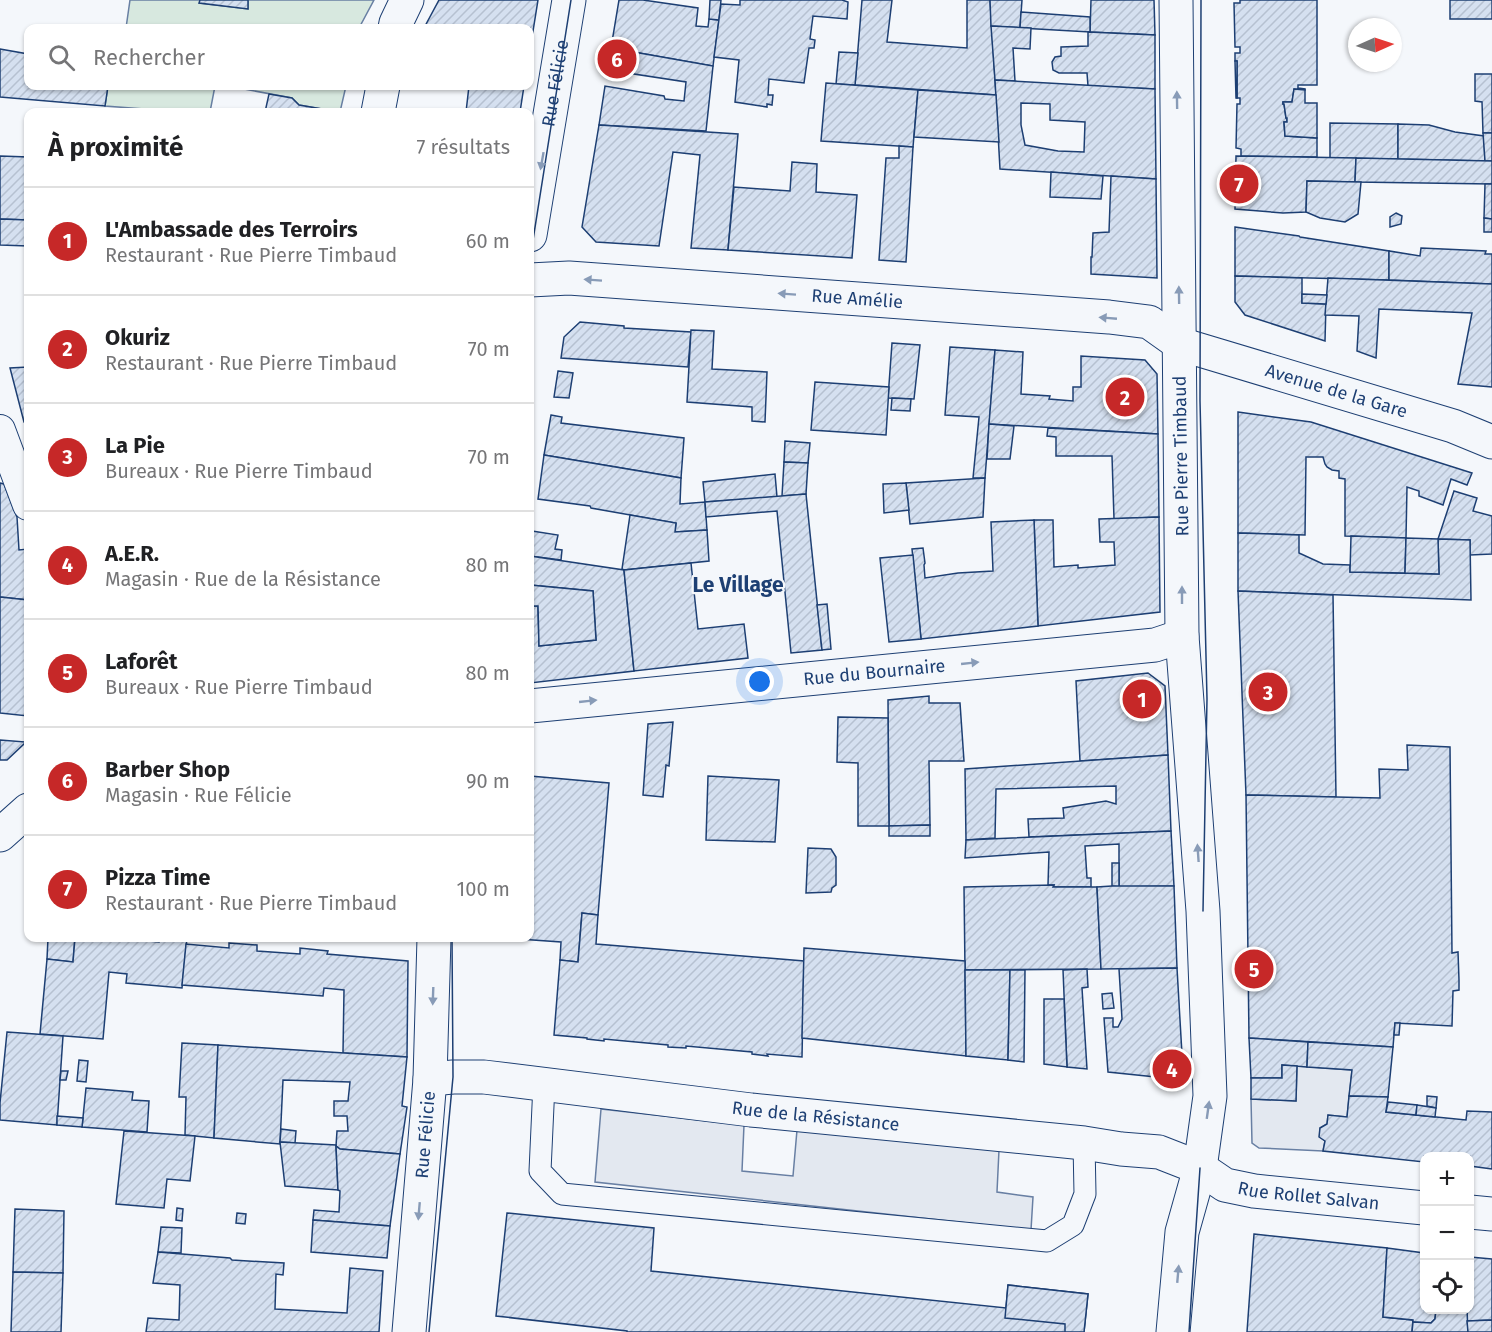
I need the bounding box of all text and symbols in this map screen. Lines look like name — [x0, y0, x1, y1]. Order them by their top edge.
north arrow — [1348, 18, 1402, 72]
search box — [24, 24, 534, 90]
pin: 6 — [598, 36, 636, 82]
street label: Rue Félicie — [537, 38, 573, 128]
icon: search — [45, 41, 78, 74]
text: Rechercher — [93, 44, 205, 71]
one-way arrow — [1172, 91, 1182, 110]
text: À proximité — [48, 132, 183, 163]
text: 7 résultats — [416, 135, 510, 159]
one-way arrow — [537, 152, 546, 171]
pin: 7 — [1220, 162, 1258, 207]
text: L'Ambassade des Terroirs — [105, 216, 358, 243]
text: 1 — [63, 229, 72, 253]
text: 60 m — [466, 229, 510, 253]
text: Restaurant · Rue Pierre Timbaud — [105, 243, 397, 267]
one-way arrow — [583, 275, 602, 285]
street label: Rue Amélie — [811, 285, 904, 313]
one-way arrow — [1174, 286, 1184, 305]
one-way arrow — [778, 289, 797, 299]
one-way arrow — [1098, 313, 1117, 322]
text: Okuriz — [105, 324, 170, 351]
text: 2 — [62, 337, 73, 361]
text: 70 m — [468, 337, 510, 361]
text: Restaurant · Rue Pierre Timbaud — [105, 351, 397, 375]
street label: Avenue de la Gare — [1263, 359, 1410, 423]
pin: 2 — [1106, 374, 1144, 420]
street label: Rue Pierre Timbaud — [1169, 376, 1193, 536]
text: La Pie — [105, 432, 165, 459]
text: 3 — [62, 445, 73, 469]
text: 70 m — [468, 445, 510, 469]
text: Bureaux · Rue Pierre Timbaud — [105, 459, 373, 483]
text: A.E.R. — [105, 540, 159, 567]
text: 4 — [62, 553, 73, 577]
text: 80 m — [465, 553, 510, 577]
text: Magasin · Rue de la Résistance — [105, 567, 381, 591]
district label: Le Village — [692, 572, 784, 598]
one-way arrow — [1177, 586, 1187, 605]
text: Laforêt — [105, 648, 177, 675]
street label: Rue du Bournaire — [802, 655, 946, 690]
one-way arrow — [960, 658, 979, 668]
text: 5 — [62, 661, 73, 685]
text: 80 m — [465, 661, 510, 685]
your location — [745, 667, 774, 696]
pin: 3 — [1248, 670, 1288, 714]
text: Bureaux · Rue Pierre Timbaud — [105, 675, 373, 699]
pin: 1 — [1122, 676, 1162, 722]
one-way arrow — [578, 696, 597, 706]
text: Barber Shop — [105, 756, 230, 783]
text: 6 — [62, 769, 73, 793]
text: 90 m — [466, 769, 510, 793]
text: Magasin · Rue Félicie — [105, 783, 292, 807]
one-way arrow — [1194, 843, 1203, 862]
text: Pizza Time — [105, 864, 210, 891]
text: 7 — [63, 877, 72, 901]
text: 100 m — [457, 877, 510, 901]
text: Restaurant · Rue Pierre Timbaud — [105, 891, 397, 915]
pin: 5 — [1234, 946, 1274, 992]
one-way arrow — [428, 986, 437, 1005]
pin: 4 — [1152, 1046, 1192, 1092]
street label: Rue Félicie — [411, 1090, 440, 1179]
street label: Rue de la Résistance — [731, 1097, 900, 1136]
one-way arrow — [1204, 1100, 1213, 1119]
map controls — [1420, 1152, 1474, 1314]
button: + — [1420, 1152, 1474, 1206]
street label: Rue Rollet Salvan — [1236, 1177, 1380, 1214]
one-way arrow — [414, 1202, 424, 1221]
button: − — [1420, 1206, 1474, 1260]
button: locate — [1420, 1260, 1474, 1314]
one-way arrow — [1173, 1264, 1183, 1283]

